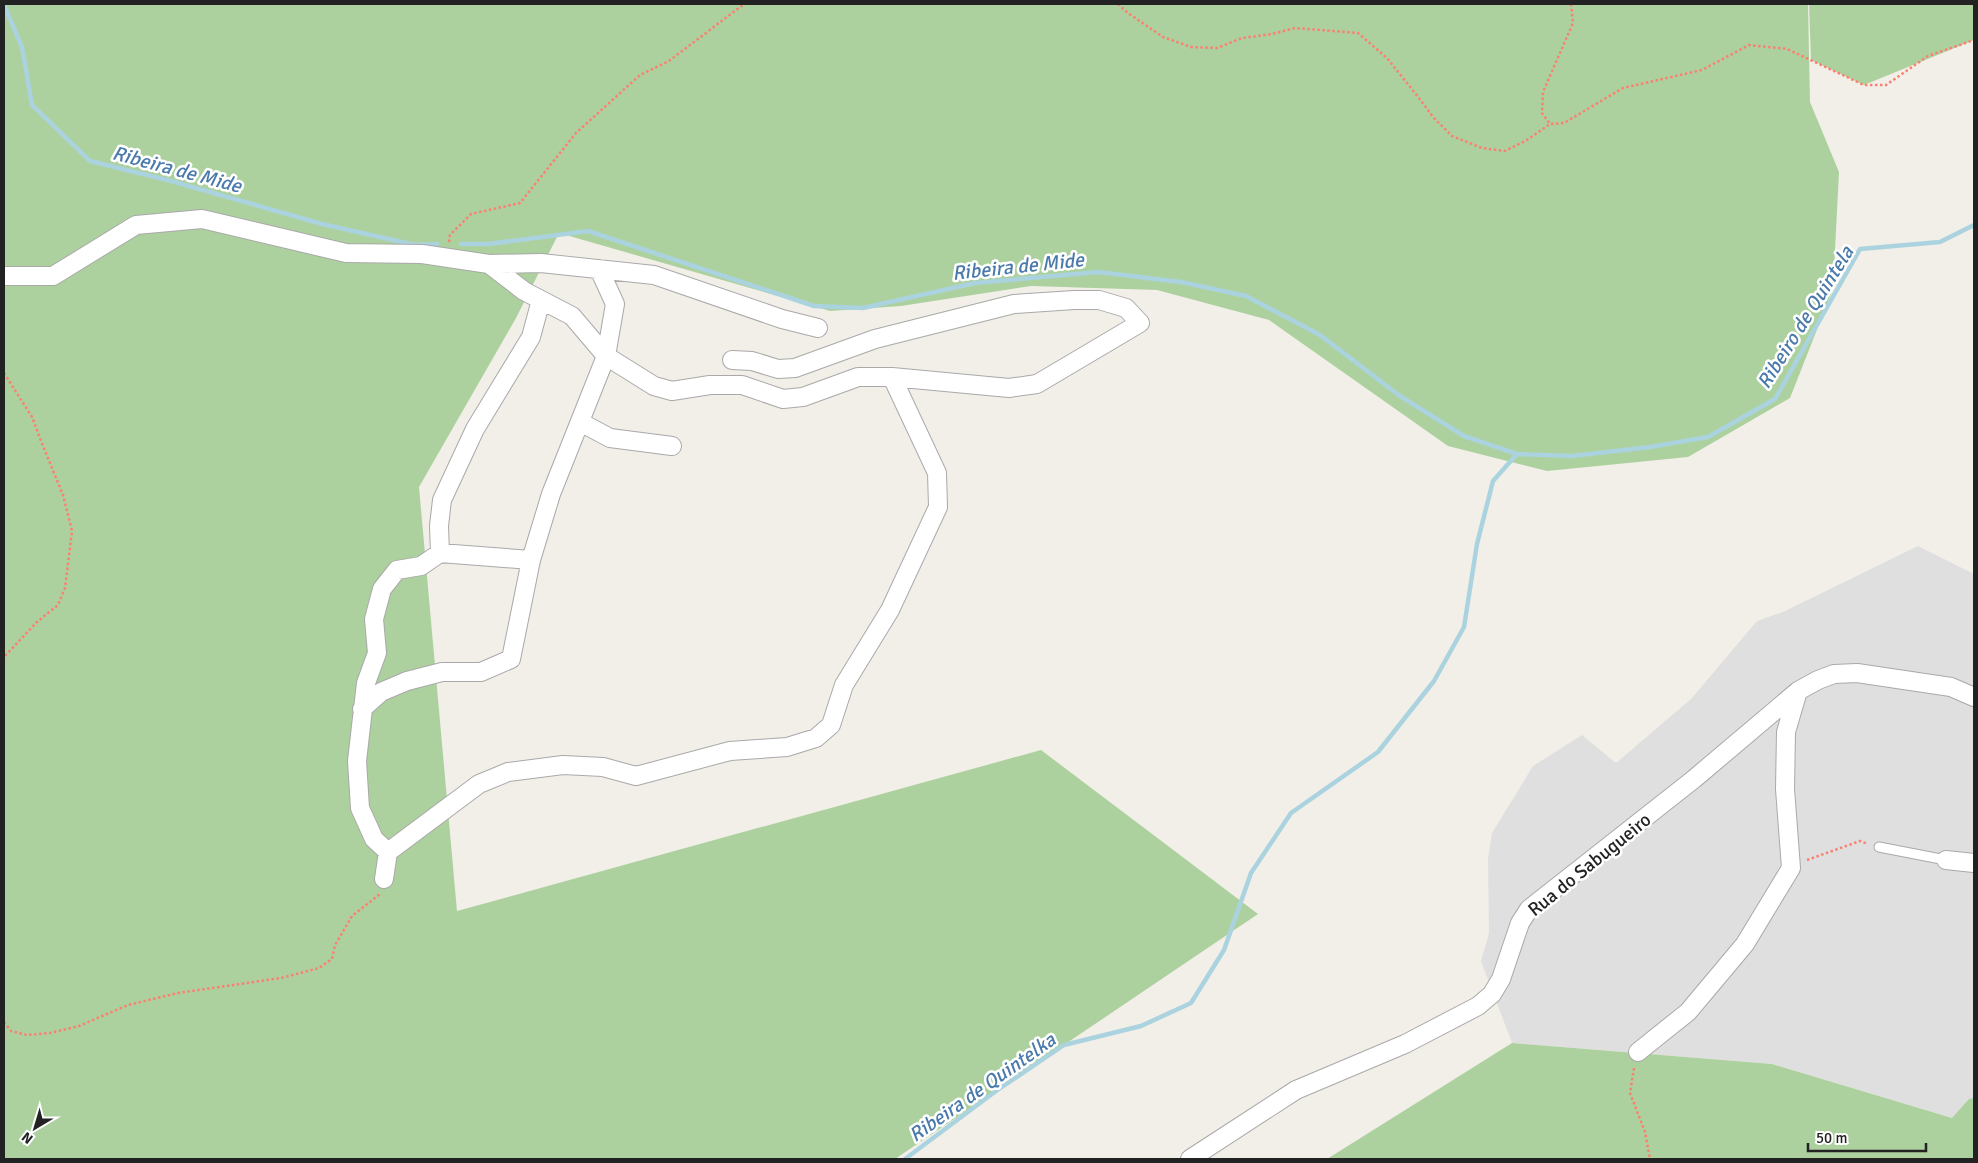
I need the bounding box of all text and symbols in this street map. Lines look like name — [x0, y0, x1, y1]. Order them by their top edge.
water label: Ribeira de Mide — [110, 140, 245, 199]
water label: Ribeiro de Quintela — [1752, 241, 1860, 393]
water label: Ribeira de Mide — [951, 247, 1086, 286]
street label: Rua do Sabugueiro — [1523, 808, 1656, 922]
water label: Ribeira de Quintelka — [904, 1027, 1061, 1147]
north arrow — [10, 1103, 60, 1153]
scale bar — [1808, 1120, 1926, 1152]
text: N — [18, 1128, 36, 1148]
text: 50 m — [1816, 1129, 1847, 1147]

